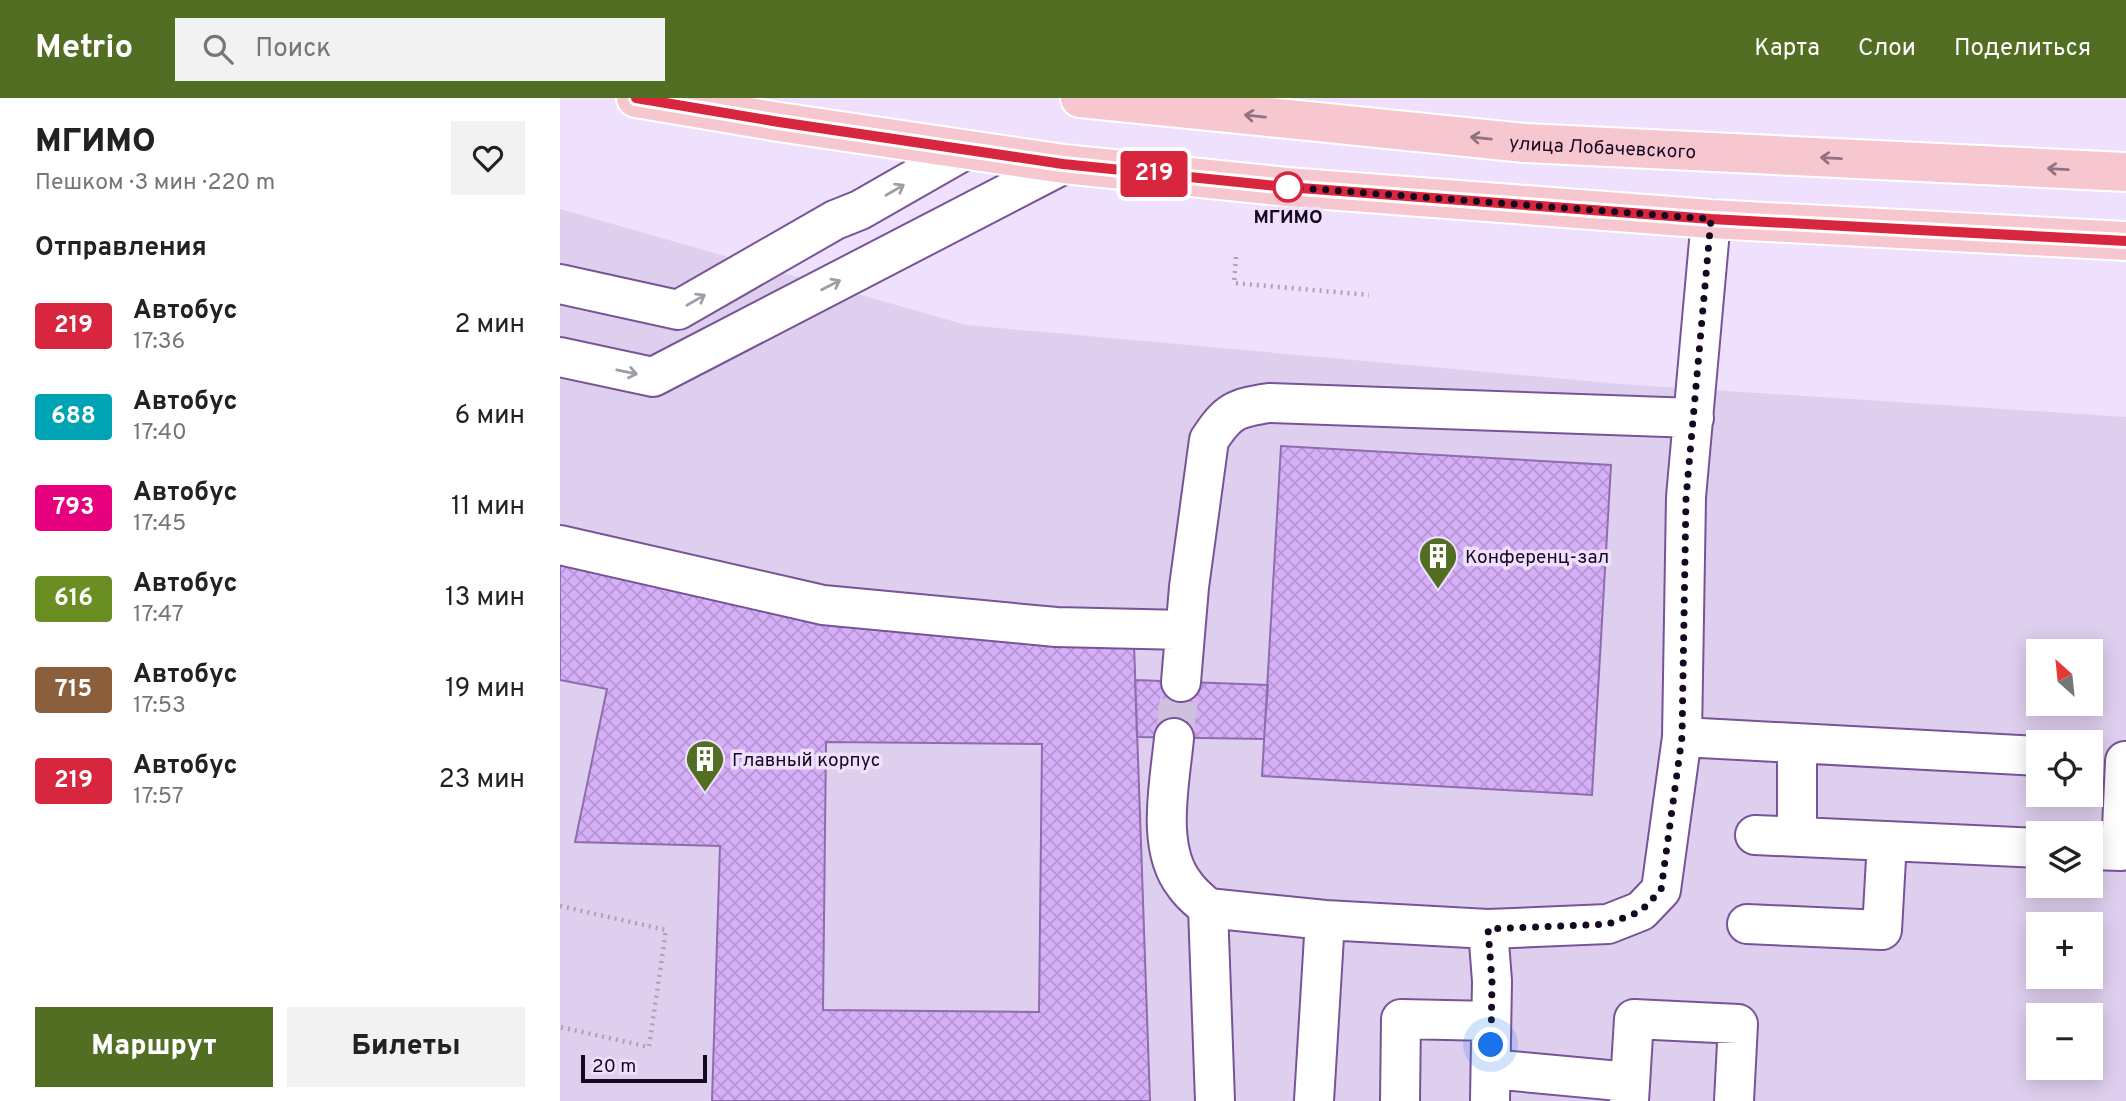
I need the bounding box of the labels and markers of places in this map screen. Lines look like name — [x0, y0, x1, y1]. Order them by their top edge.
marker: МГИМО — [1273, 172, 1303, 202]
place label: МГИМО — [1253, 206, 1323, 230]
building icon: Конференц-зал — [1417, 535, 1459, 590]
place label: Конференц-зал — [1465, 546, 1609, 570]
building icon: Главный корпус — [684, 738, 726, 793]
place label: Главный корпус — [732, 749, 880, 773]

